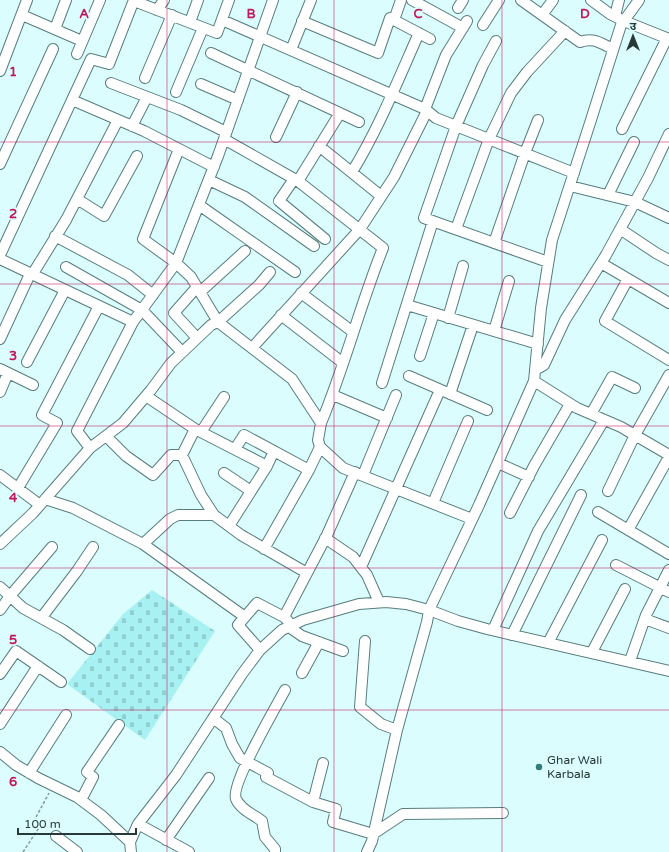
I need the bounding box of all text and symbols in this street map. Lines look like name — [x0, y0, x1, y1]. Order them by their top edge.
text: A — [79, 6, 89, 22]
text: B — [246, 6, 256, 22]
text: C — [413, 6, 423, 22]
text: D — [580, 6, 590, 22]
north arrow — [613, 16, 653, 56]
text: उ — [630, 20, 637, 33]
text: 1 — [9, 64, 17, 80]
text: 2 — [9, 206, 17, 222]
text: 3 — [9, 348, 17, 364]
text: 4 — [9, 490, 18, 506]
text: 5 — [9, 632, 17, 648]
place label: Ghar Wali Karbala — [547, 753, 602, 781]
marker: Ghar Wali Karbala — [534, 762, 544, 772]
text: 6 — [9, 774, 17, 790]
scale bar — [18, 810, 136, 836]
text: 100 m — [24, 817, 61, 831]

